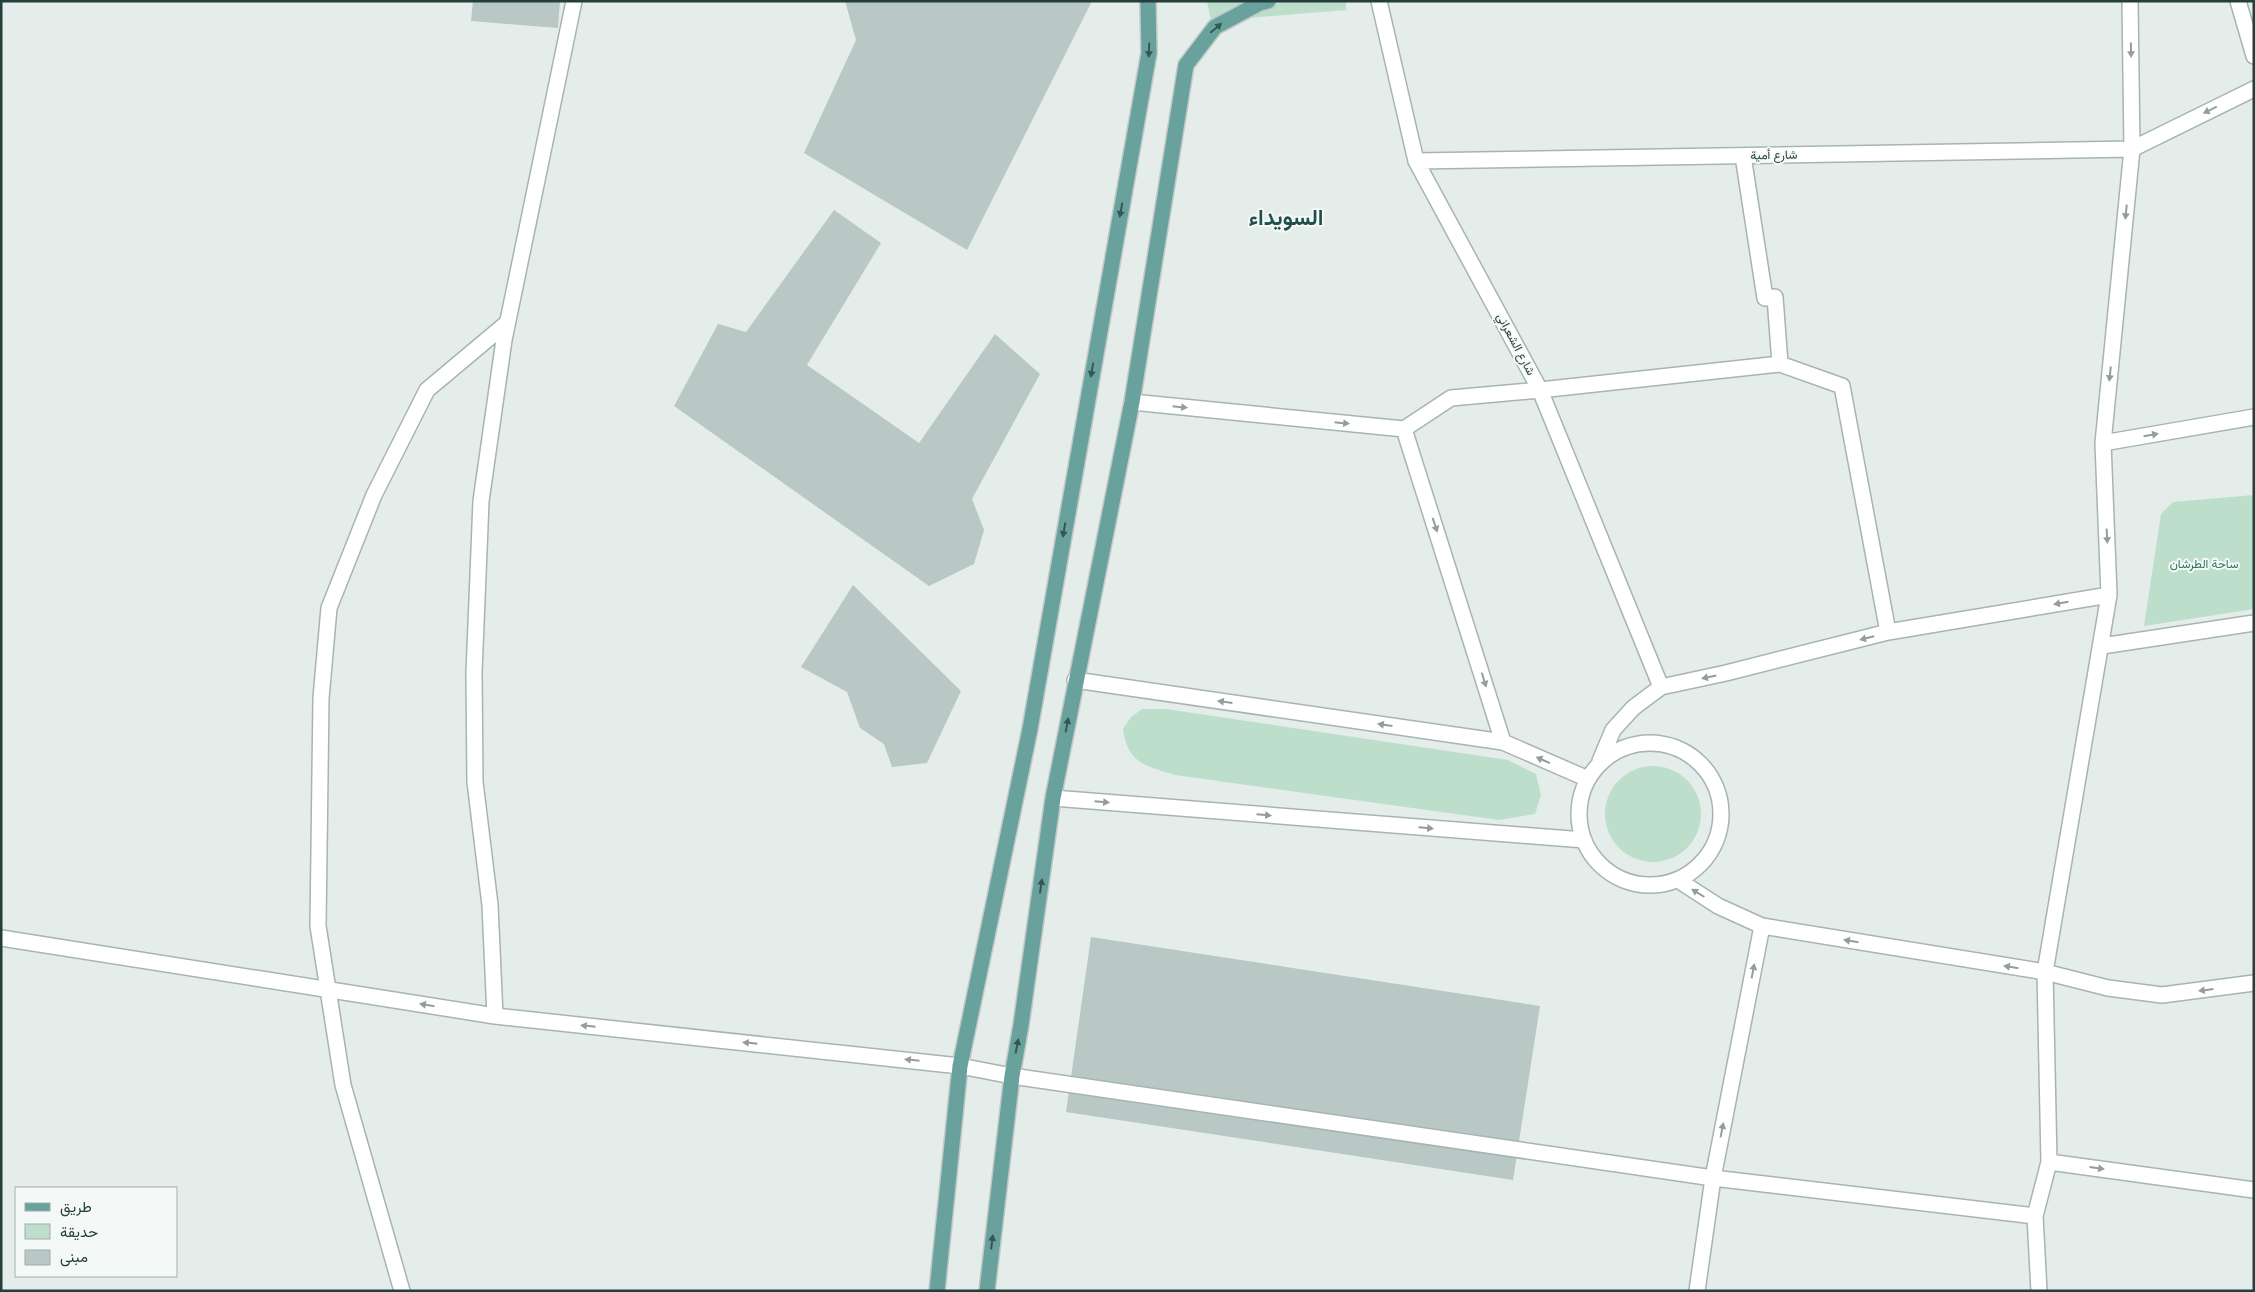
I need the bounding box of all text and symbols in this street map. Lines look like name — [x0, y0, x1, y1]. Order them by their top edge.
one-way arrow — [1210, 23, 1223, 34]
one-way arrow — [1144, 42, 1152, 58]
one-way arrow — [2127, 42, 2135, 58]
one-way arrow — [2203, 107, 2217, 115]
street label: شارع أمية — [1750, 146, 1798, 164]
district label: السويداء — [1248, 201, 1324, 231]
one-way arrow — [1117, 202, 1125, 218]
one-way arrow — [2122, 204, 2130, 220]
street label: شارع الشعراني — [1491, 310, 1540, 379]
one-way arrow — [1088, 362, 1096, 378]
one-way arrow — [2105, 366, 2113, 382]
one-way arrow — [1173, 403, 1189, 411]
one-way arrow — [1334, 419, 1350, 427]
one-way arrow — [2143, 430, 2159, 438]
one-way arrow — [1432, 517, 1439, 532]
one-way arrow — [1060, 522, 1068, 538]
one-way arrow — [2103, 528, 2111, 544]
park label: ساحة الطرشان — [2170, 555, 2238, 572]
one-way arrow — [2053, 599, 2069, 607]
one-way arrow — [1859, 634, 1874, 642]
one-way arrow — [1480, 672, 1488, 687]
one-way arrow — [1702, 673, 1717, 681]
one-way arrow — [1216, 698, 1232, 706]
one-way arrow — [1063, 717, 1071, 733]
one-way arrow — [1377, 721, 1393, 729]
one-way arrow — [1536, 755, 1550, 763]
one-way arrow — [1094, 798, 1110, 806]
one-way arrow — [1256, 811, 1272, 819]
one-way arrow — [1418, 824, 1434, 832]
one-way arrow — [1037, 877, 1045, 893]
one-way arrow — [1691, 888, 1704, 897]
one-way arrow — [1842, 936, 1858, 944]
one-way arrow — [2003, 962, 2019, 970]
one-way arrow — [1749, 963, 1757, 978]
one-way arrow — [2197, 986, 2213, 994]
one-way arrow — [419, 1001, 435, 1009]
one-way arrow — [580, 1022, 596, 1030]
one-way arrow — [1014, 1038, 1022, 1054]
one-way arrow — [742, 1039, 758, 1047]
one-way arrow — [903, 1056, 919, 1064]
one-way arrow — [1719, 1122, 1727, 1138]
one-way arrow — [2089, 1165, 2105, 1173]
legend — [15, 1187, 178, 1277]
text: طريق — [60, 1196, 92, 1217]
text: حديقة — [60, 1221, 98, 1241]
one-way arrow — [988, 1234, 996, 1250]
text: مبنى — [60, 1246, 88, 1267]

